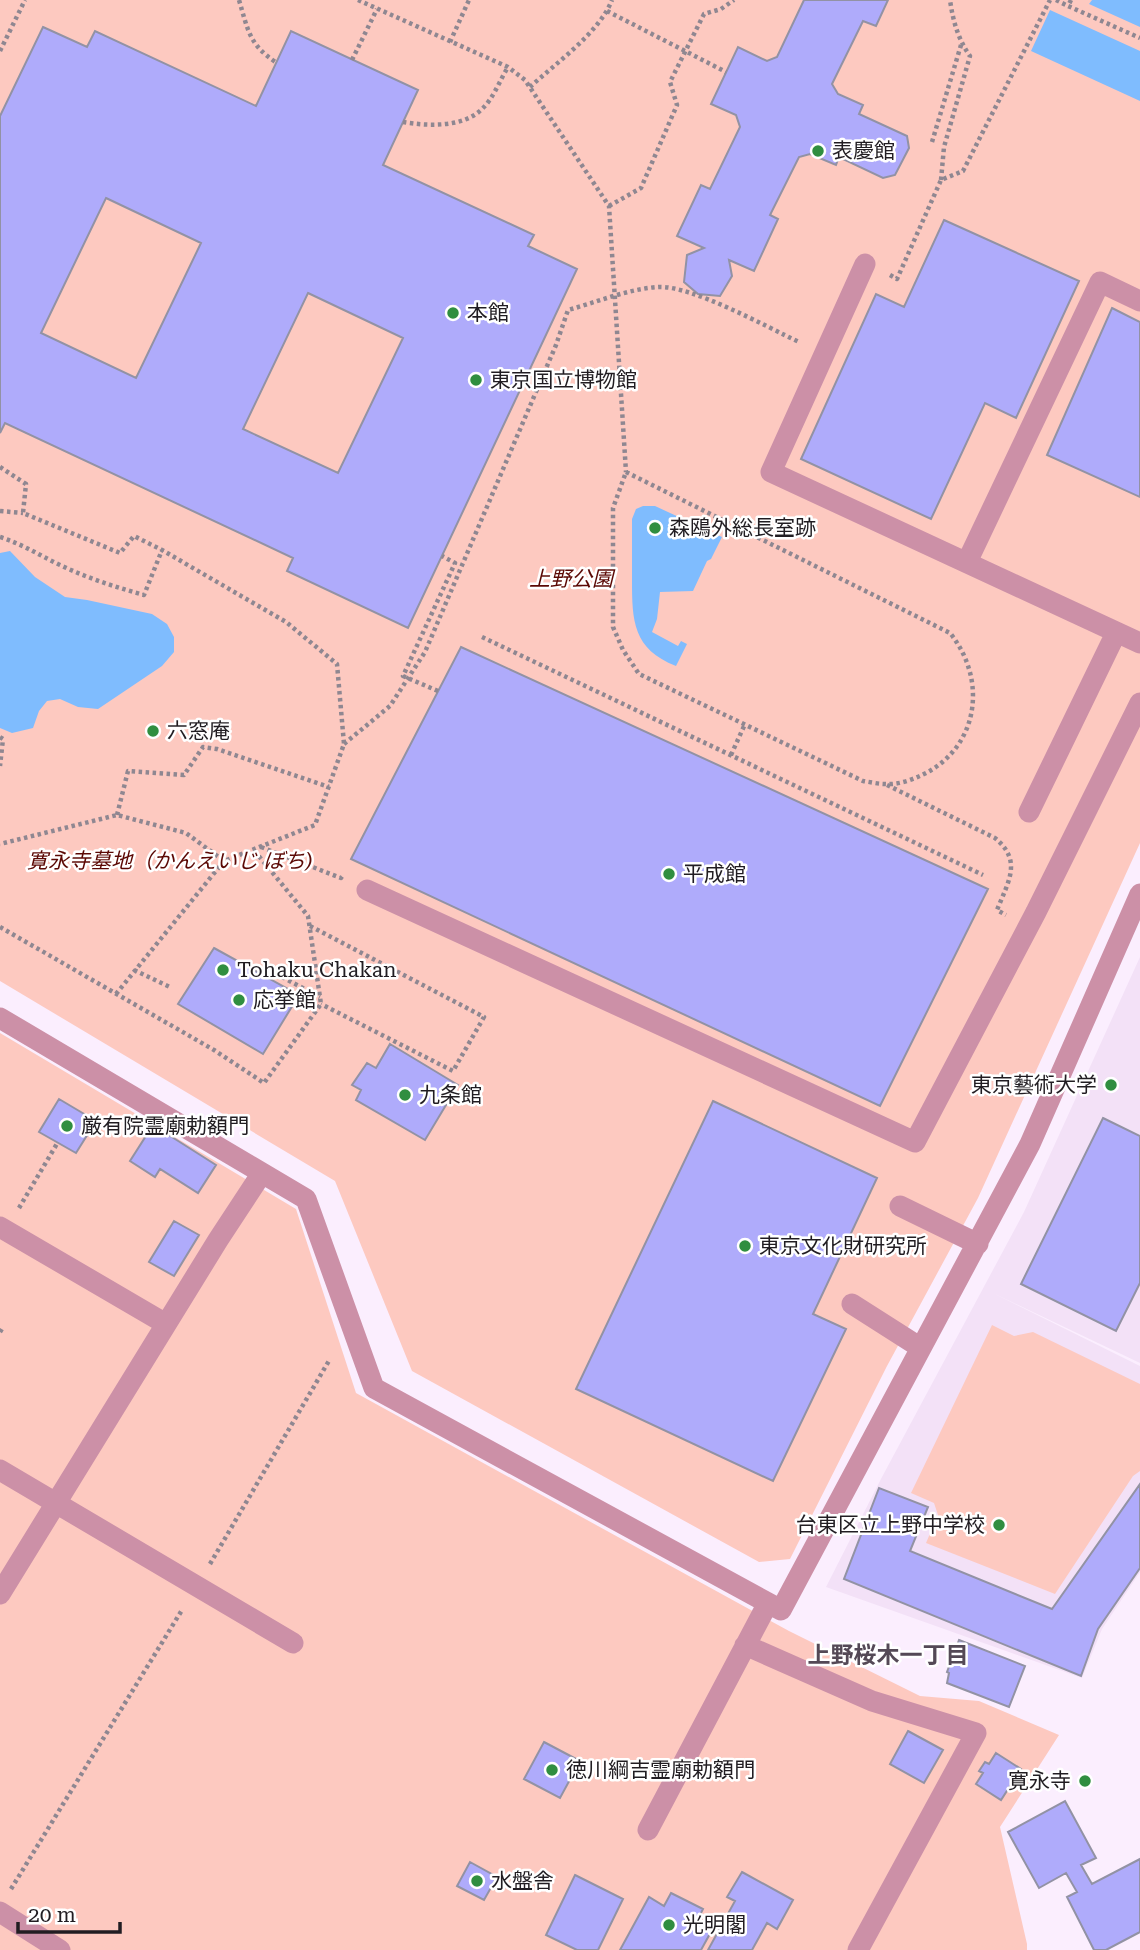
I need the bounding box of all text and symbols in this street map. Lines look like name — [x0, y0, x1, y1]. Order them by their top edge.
place label: 表慶館 — [832, 139, 895, 163]
marker: 表慶館 — [810, 143, 826, 159]
place label: 本館 — [467, 301, 509, 325]
marker: 本館 — [445, 305, 461, 321]
place label: 東京国立博物館 — [490, 368, 637, 392]
marker: 東京国立博物館 — [468, 372, 484, 388]
place label: 森鴎外総長室跡 — [669, 516, 816, 540]
marker: 森鴎外総長室跡 — [647, 520, 663, 536]
park label: 上野公園 — [529, 567, 616, 591]
place label: 六窓庵 — [167, 719, 230, 743]
marker: 六窓庵 — [145, 723, 161, 739]
park label: 寛永寺墓地（かんえいじ ぼち) — [27, 849, 313, 873]
place label: 平成館 — [683, 862, 746, 886]
marker: 平成館 — [661, 866, 677, 882]
place label: Tohaku Chakan — [237, 958, 397, 982]
marker: Tohaku Chakan — [215, 962, 231, 978]
place label: 応挙館 — [253, 988, 316, 1012]
marker: 応挙館 — [231, 992, 247, 1008]
place label: 東京藝術大学 — [971, 1073, 1097, 1097]
marker: 東京藝術大学 — [1103, 1077, 1119, 1093]
place label: 九条館 — [419, 1083, 482, 1107]
marker: 九条館 — [397, 1087, 413, 1103]
place label: 厳有院霊廟勅額門 — [81, 1114, 249, 1138]
marker: 厳有院霊廟勅額門 — [59, 1118, 75, 1134]
place label: 東京文化財研究所 — [759, 1234, 927, 1258]
marker: 東京文化財研究所 — [737, 1238, 753, 1254]
place label: 台東区立上野中学校 — [796, 1513, 985, 1537]
marker: 台東区立上野中学校 — [991, 1517, 1007, 1533]
district label: 上野桜木一丁目 — [808, 1642, 969, 1669]
place label: 徳川綱吉霊廟勅額門 — [566, 1758, 755, 1782]
marker: 徳川綱吉霊廟勅額門 — [544, 1762, 560, 1778]
place label: 寛永寺 — [1008, 1769, 1071, 1793]
marker: 寛永寺 — [1077, 1773, 1093, 1789]
place label: 水盤舎 — [491, 1869, 554, 1893]
marker: 水盤舎 — [469, 1873, 485, 1889]
scale bar — [18, 1890, 119, 1934]
text: 20 m — [28, 1903, 76, 1927]
place label: 光明閣 — [683, 1913, 746, 1937]
marker: 光明閣 — [661, 1917, 677, 1933]

